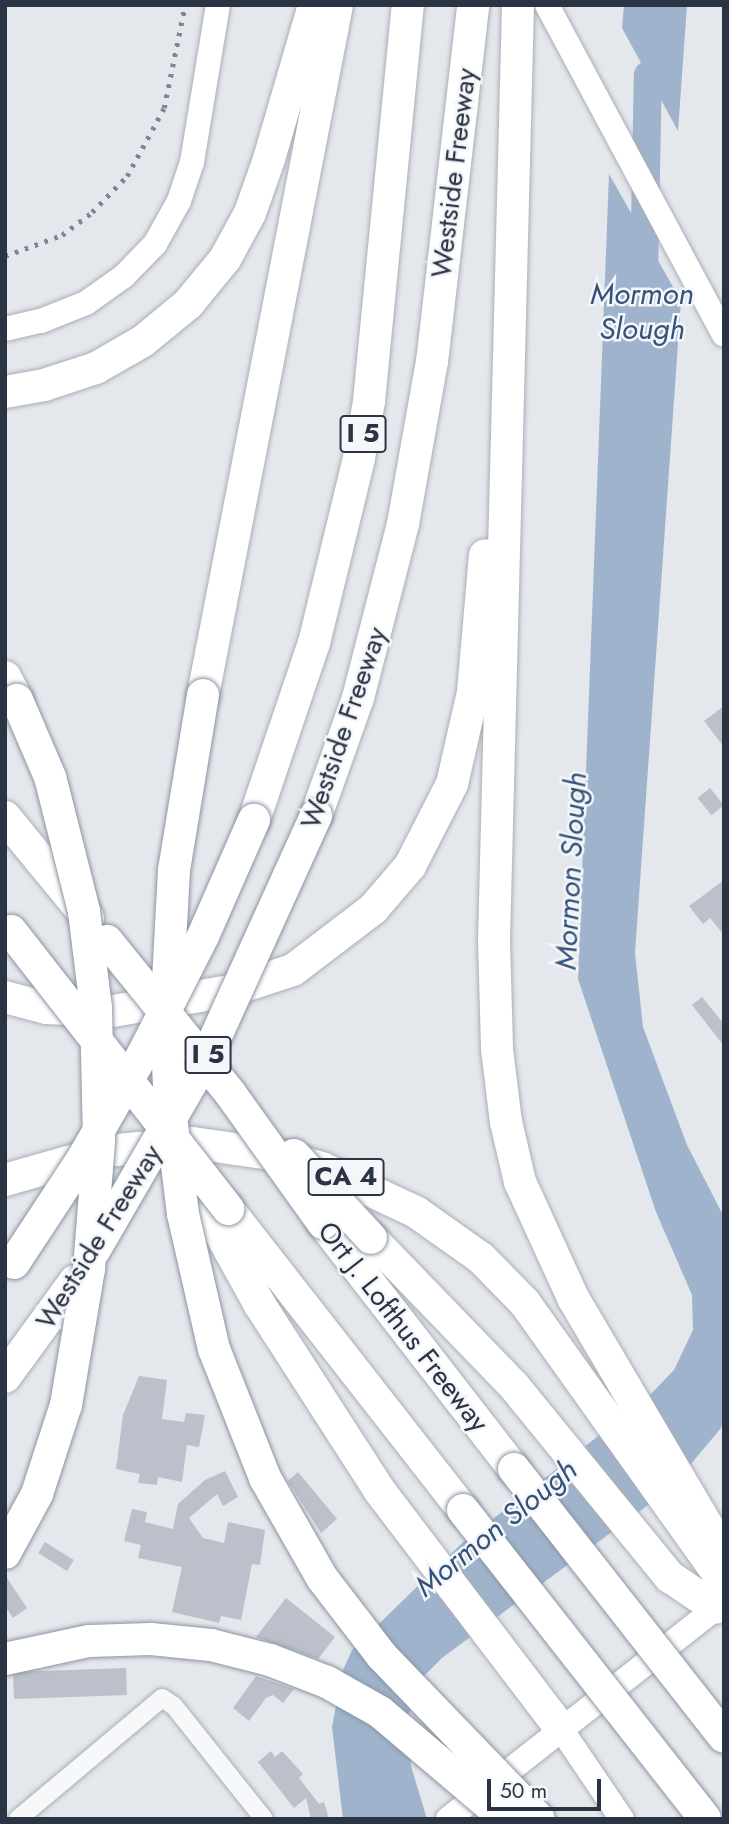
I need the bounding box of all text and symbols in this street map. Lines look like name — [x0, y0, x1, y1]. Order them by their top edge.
street label: Westside Freeway — [424, 66, 484, 280]
water label: Mormon Slough — [590, 276, 694, 346]
road number: I 5 — [338, 412, 388, 456]
street label: Westside Freeway — [294, 623, 394, 833]
water label: Mormon Slough — [548, 771, 594, 971]
road number: I 5 — [184, 1032, 232, 1078]
street label: Westside Freeway — [29, 1139, 169, 1335]
road number: CA 4 — [308, 1154, 384, 1200]
street label: Ort J. Lofthus Freeway — [310, 1215, 496, 1439]
water label: Mormon Slough — [408, 1452, 584, 1604]
scale bar — [491, 1764, 605, 1808]
text: 50 m — [500, 1776, 547, 1806]

